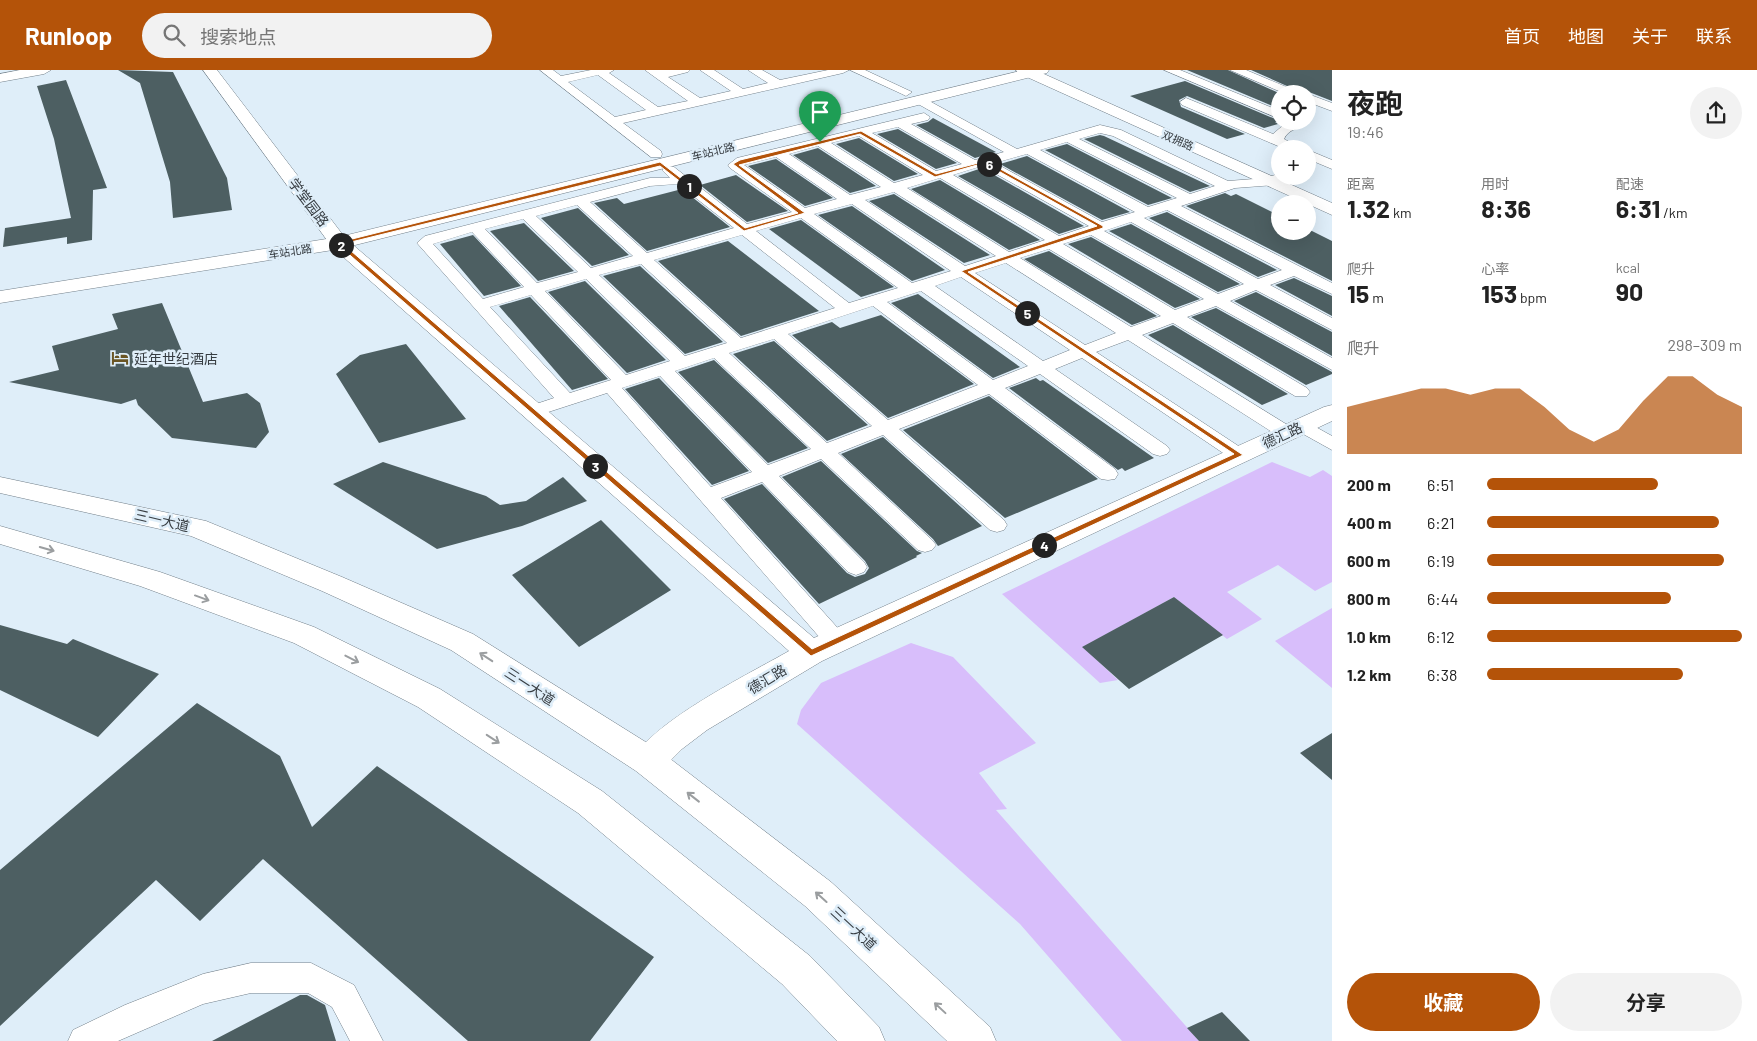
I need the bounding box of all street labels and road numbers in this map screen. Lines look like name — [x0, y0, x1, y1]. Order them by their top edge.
street label: 双拥路 — [1160, 127, 1196, 153]
street label: 车站北路 — [690, 139, 736, 163]
street label: 学堂园路 — [285, 175, 333, 229]
street label: 车站北路 — [267, 241, 313, 261]
street label: 德汇路 — [1259, 418, 1305, 452]
street label: 三一大道 — [133, 505, 191, 535]
street label: 德汇路 — [745, 661, 789, 697]
street label: 三一大道 — [502, 664, 558, 708]
street label: 三一大道 — [828, 903, 880, 953]

